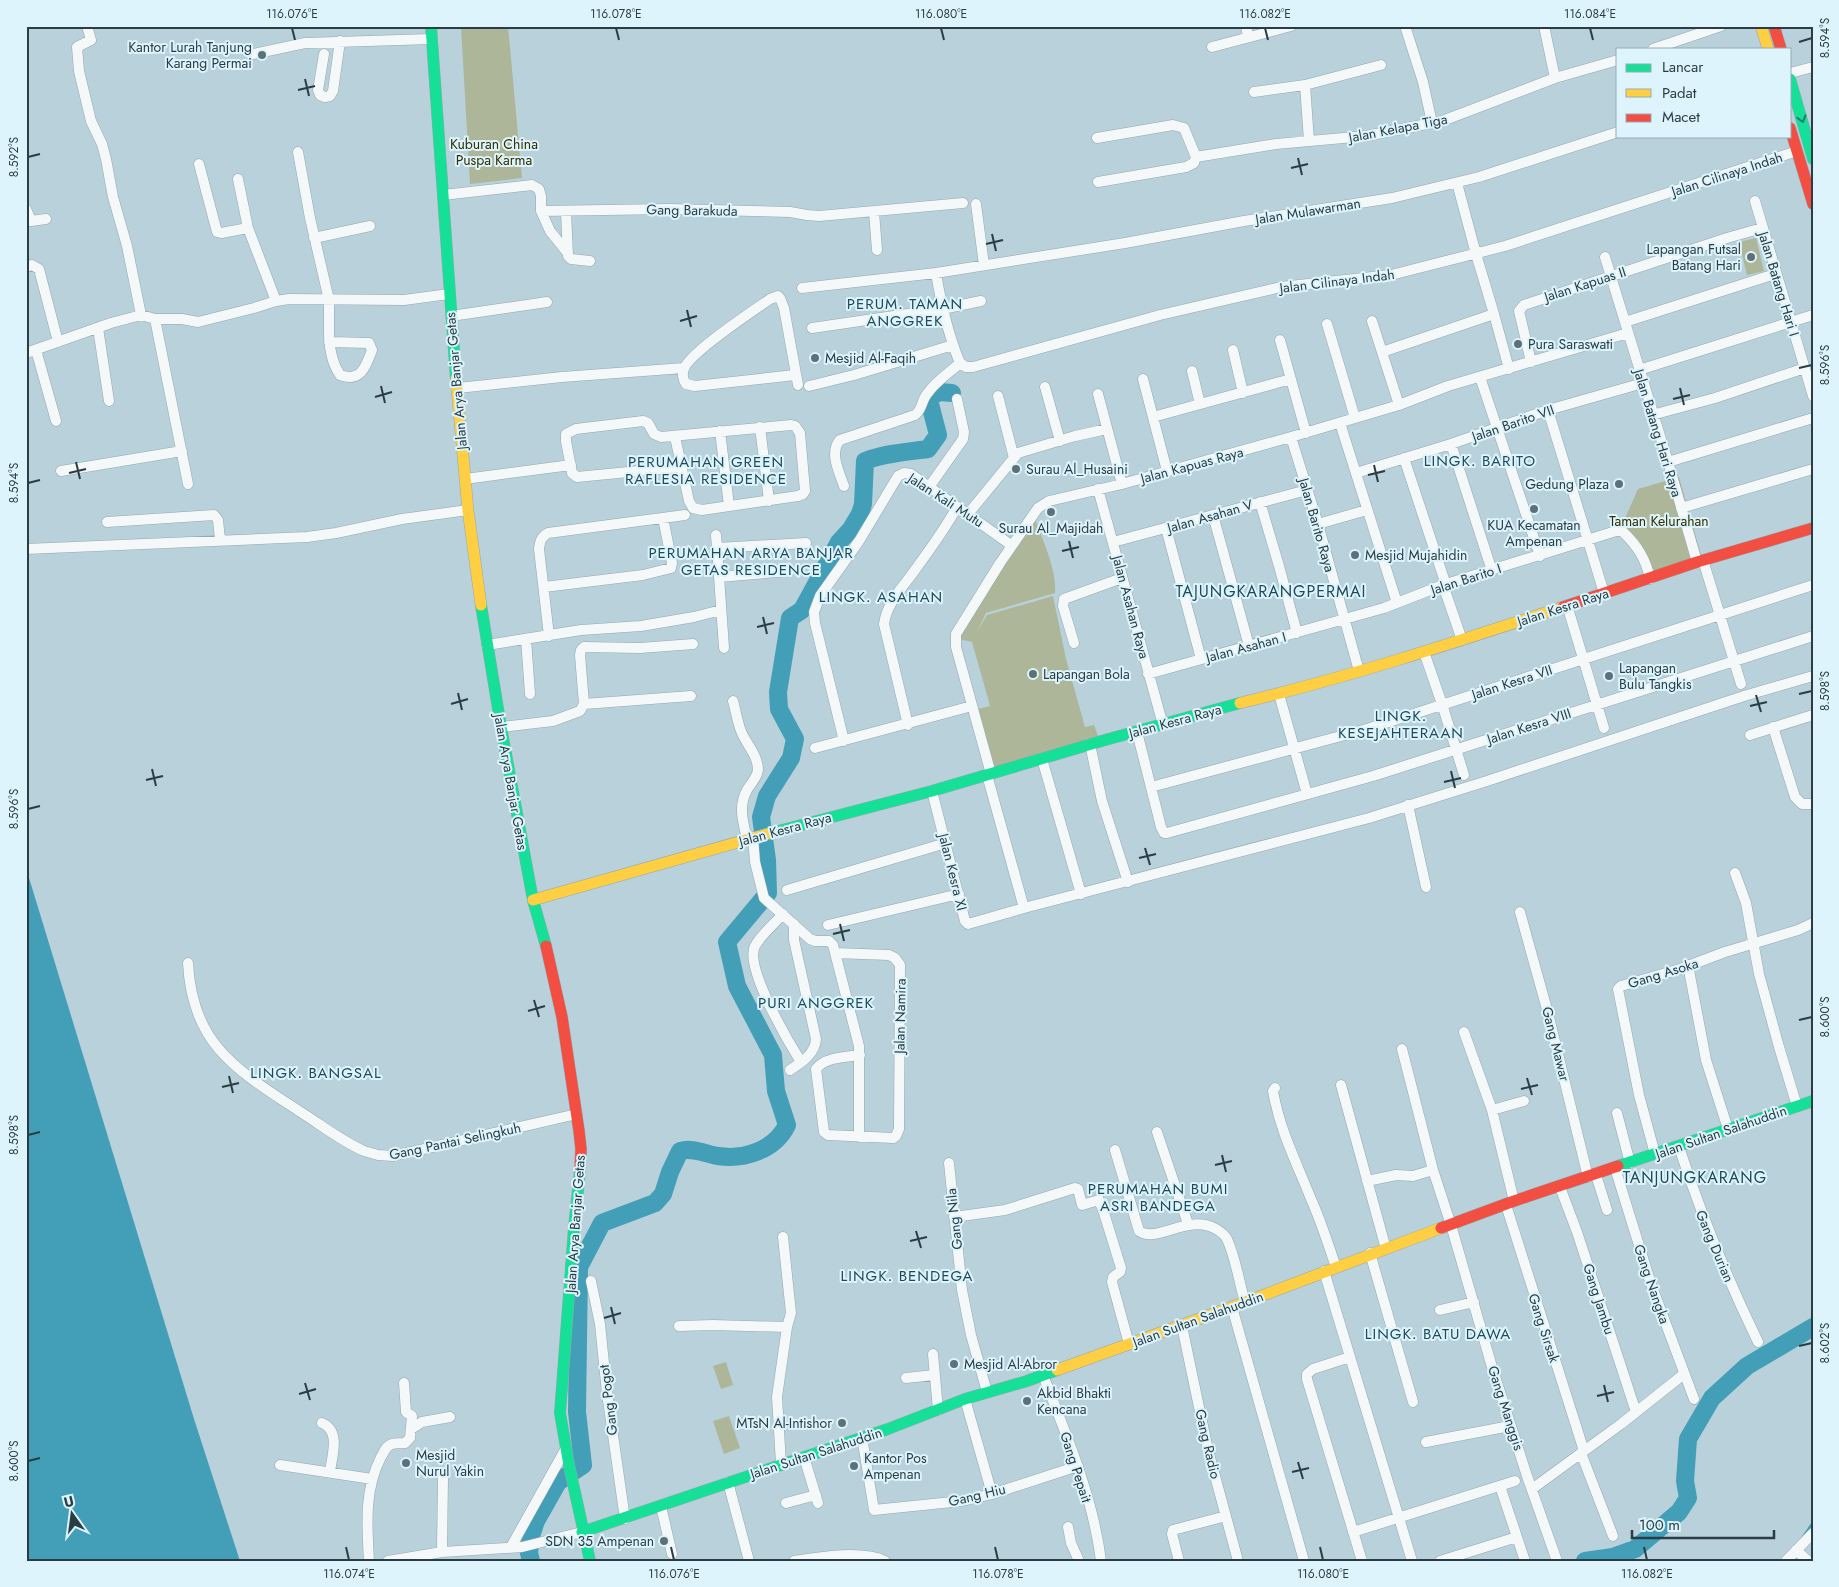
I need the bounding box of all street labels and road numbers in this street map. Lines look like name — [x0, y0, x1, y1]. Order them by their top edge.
street label: Jalan Kelapa Tiga — [1345, 109, 1449, 148]
street label: Jalan Cilinaya Indah — [1667, 147, 1785, 202]
street label: Jalan Mulawarman — [1252, 193, 1362, 229]
street label: Gang Barakuda — [646, 199, 738, 221]
street label: Jalan Batang Hari I — [1753, 227, 1804, 339]
street label: Jalan Kapuas II — [1540, 261, 1629, 307]
street label: Jalan Cilinaya Indah — [1276, 264, 1396, 298]
street label: Jalan Arya Banjar Getas — [440, 311, 472, 453]
street label: Jalan Batang Hari Raya — [1628, 365, 1687, 499]
street label: Jalan Barito VII — [1467, 400, 1557, 447]
street label: Jalan Kapuas Raya — [1137, 442, 1246, 489]
street label: Jalan Kali Mutu — [903, 467, 988, 532]
street label: Jalan Barito Raya — [1293, 474, 1340, 574]
street label: Jalan Asahan V — [1163, 494, 1256, 538]
street label: Jalan Asahan Raya — [1107, 551, 1154, 661]
street label: Jalan Barito I — [1426, 558, 1504, 600]
street label: Jalan Kesra Raya — [1513, 583, 1611, 632]
street label: Jalan Asahan I — [1202, 627, 1288, 668]
street label: Jalan Kesra VII — [1467, 660, 1555, 705]
street label: Jalan Kesra Raya — [1125, 699, 1224, 743]
street label: Jalan Kesra VIII — [1483, 703, 1574, 750]
street label: Jalan Arya Banjar Getas — [489, 710, 533, 852]
street label: Jalan Kesra Raya — [735, 807, 834, 851]
street label: Jalan Kesra XI — [933, 829, 972, 913]
street label: Gang Asoka — [1625, 953, 1701, 993]
street label: Jalan Namira — [889, 978, 911, 1056]
street label: Gang Mawar — [1537, 1005, 1575, 1084]
street label: Jalan Sultan Salahuddin — [1651, 1100, 1789, 1164]
street label: Gang Pantai Selingkuh — [387, 1117, 523, 1165]
street label: Jalan Arya Banjar Getas — [560, 1154, 590, 1296]
street label: Gang Nila — [941, 1187, 967, 1251]
street label: Gang Durian — [1691, 1207, 1739, 1285]
street label: Gang Nangka — [1629, 1242, 1675, 1326]
street label: Gang Jambu — [1578, 1261, 1620, 1337]
street label: Jalan Sultan Salahuddin — [1128, 1286, 1266, 1353]
street label: Gang Sirsak — [1523, 1291, 1565, 1366]
street label: Gang Pogot — [594, 1363, 622, 1436]
street label: Gang Manggis — [1483, 1363, 1529, 1453]
street label: Gang Radio — [1190, 1407, 1226, 1481]
street label: Jalan Sultan Salahuddin — [746, 1422, 884, 1484]
street label: Gang Pepait — [1055, 1429, 1097, 1506]
street label: Gang Hiu — [946, 1479, 1008, 1511]

